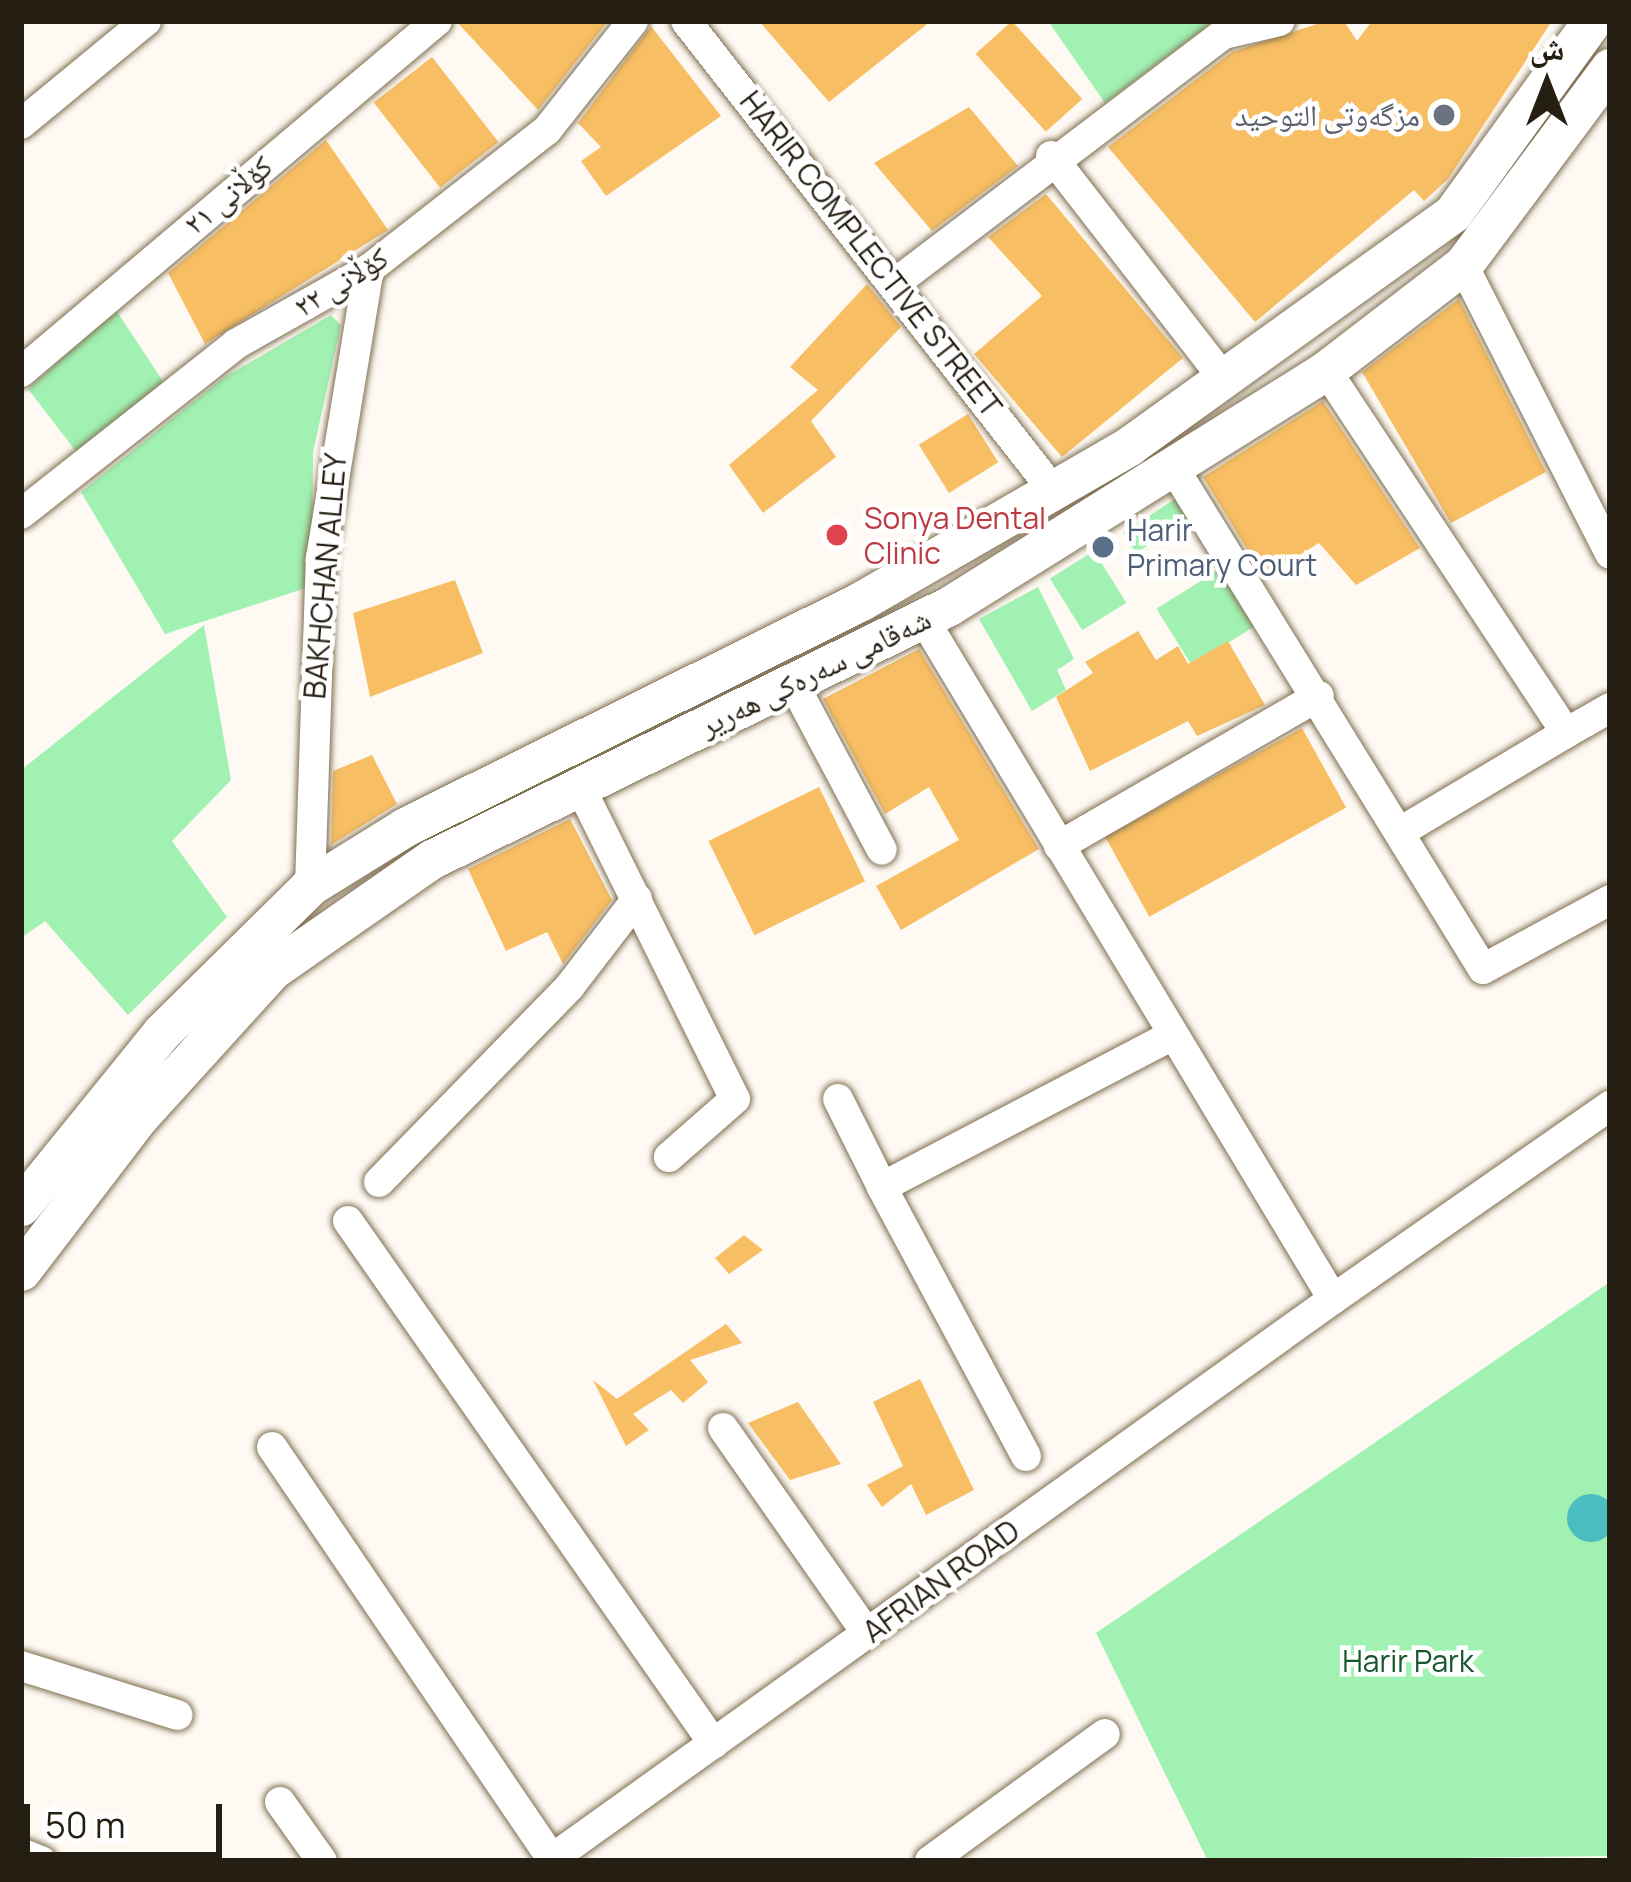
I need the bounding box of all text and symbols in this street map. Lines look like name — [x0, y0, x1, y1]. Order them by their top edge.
north arrow — [1487, 24, 1607, 144]
text: ش — [1529, 25, 1565, 70]
street label: HARIR COMPLECTIVE STREET — [733, 84, 1009, 424]
place label: مزگەوتی التوحید — [1235, 97, 1420, 133]
marker: مزگەوتی التوحید — [1431, 102, 1457, 128]
street label: کۆڵانی ٢١ — [177, 148, 279, 242]
street label: کۆڵانی ٢٢ — [287, 239, 395, 325]
street label: BAKHCHAN ALLEY — [296, 452, 354, 700]
place label: Sonya Dental Clinic — [864, 500, 1046, 570]
place label: Harir Primary Court — [1127, 512, 1317, 582]
marker: Sonya Dental Clinic — [821, 519, 853, 551]
marker: Harir Primary Court — [1090, 534, 1116, 560]
street label: شەقامی سەرەکی هەریر — [694, 600, 936, 744]
street label: AFRIAN ROAD — [856, 1512, 1026, 1650]
park label: Harir Park — [1342, 1643, 1474, 1679]
scale bar — [30, 1780, 228, 1854]
text: 50 m — [45, 1800, 125, 1849]

